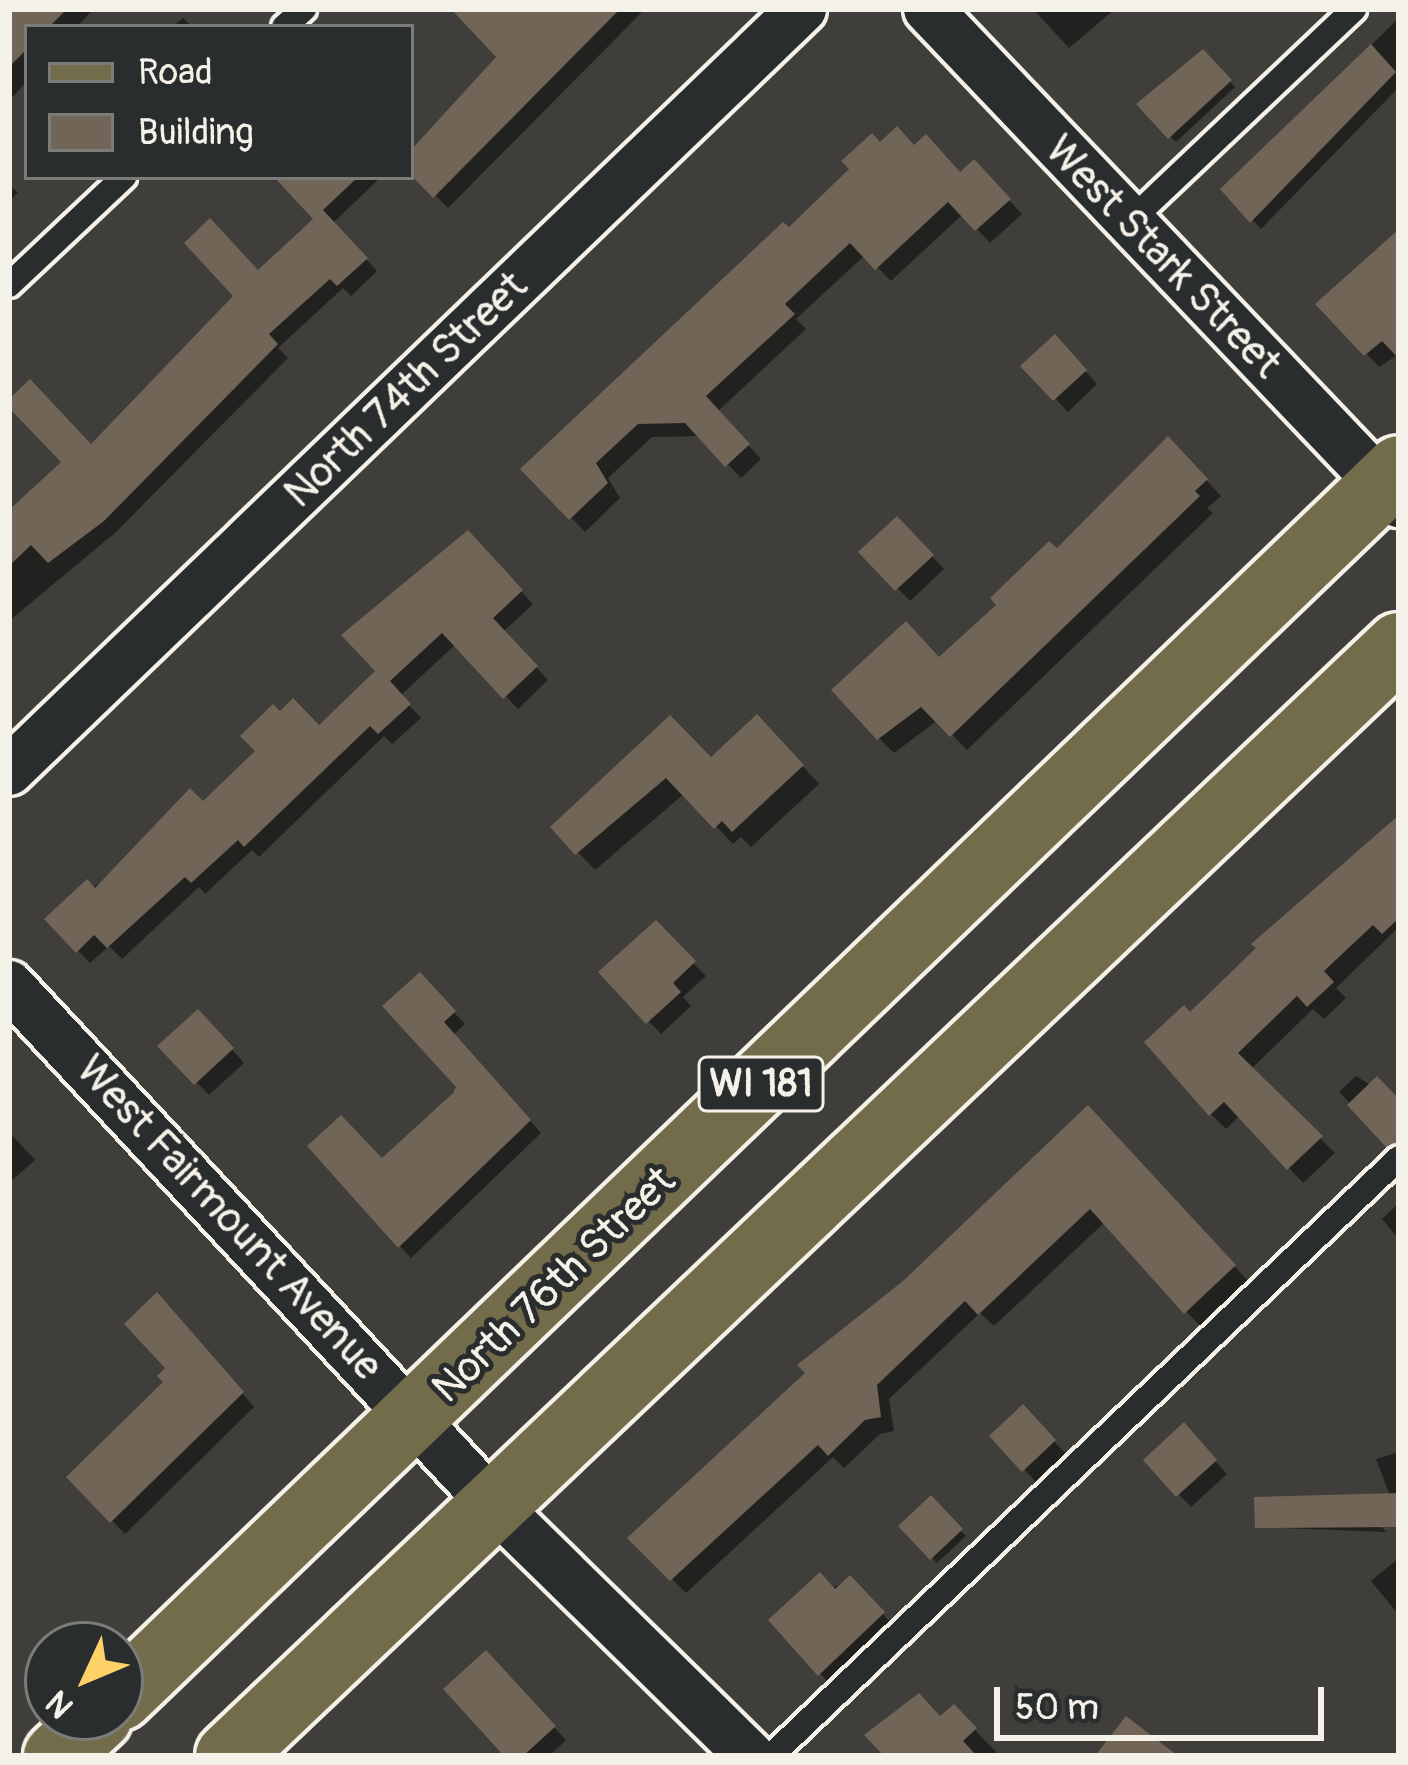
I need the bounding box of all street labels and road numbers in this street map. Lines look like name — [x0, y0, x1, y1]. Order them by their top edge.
street label: West Stark Street — [1034, 125, 1292, 389]
street label: North 74th Street — [274, 261, 538, 519]
street label: West Fairmount Avenue — [65, 1045, 393, 1391]
road number: WI 181 — [695, 1051, 827, 1117]
street label: North 76th Street — [422, 1156, 686, 1414]

